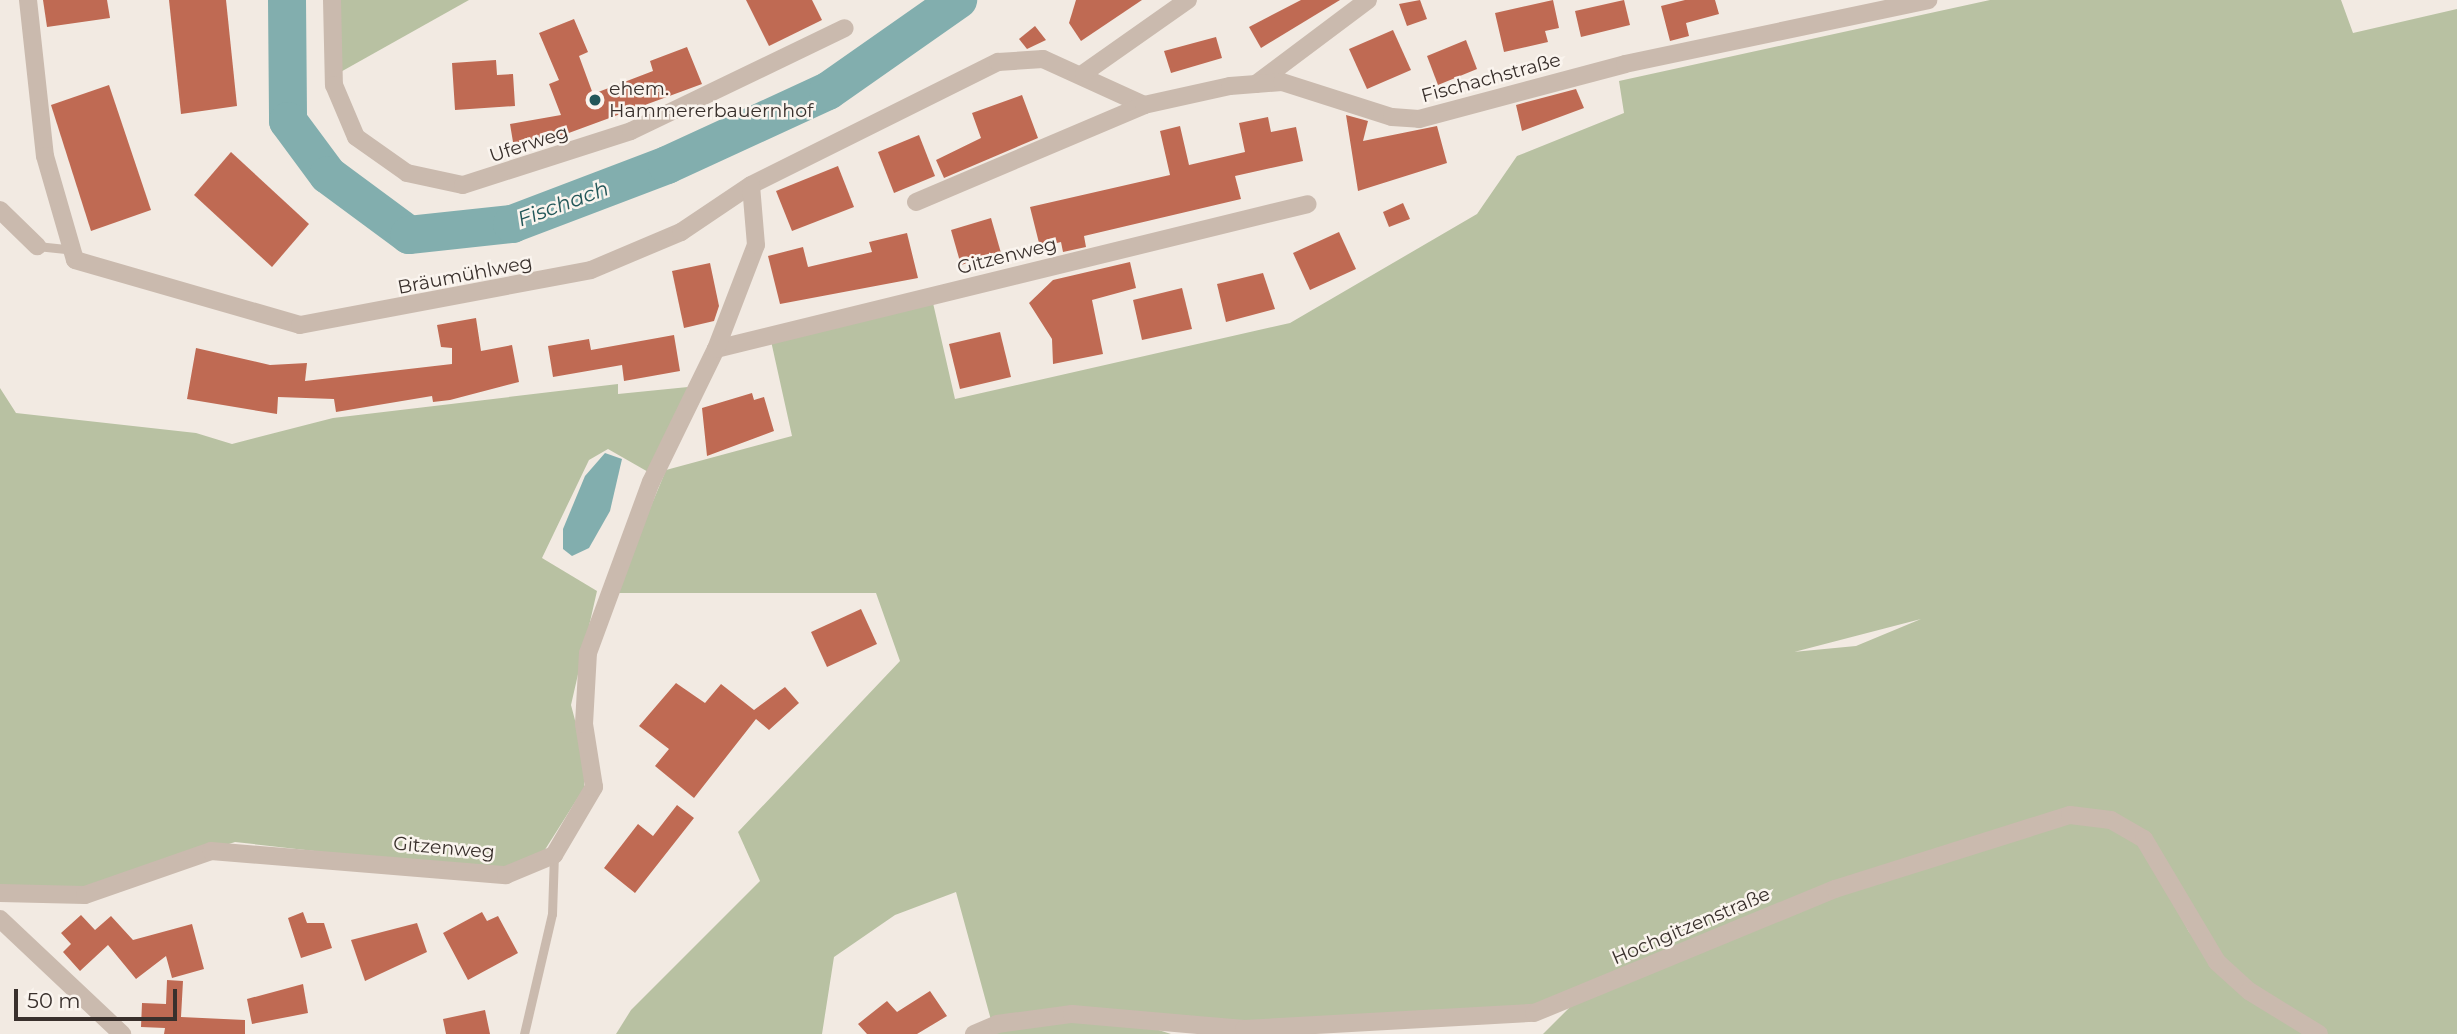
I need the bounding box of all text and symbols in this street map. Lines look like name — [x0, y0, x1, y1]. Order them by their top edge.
street label: Fischachstraße — [1419, 48, 1563, 108]
place label: ehem. Hammererbauernhof — [609, 78, 814, 122]
marker: ehem. Hammererbauernhof — [587, 92, 603, 108]
street label: Uferweg — [487, 121, 571, 167]
water label: Fischach — [514, 176, 612, 232]
street label: Gitzenweg — [955, 233, 1059, 279]
street label: Bräumühlweg — [396, 251, 534, 299]
street label: Gitzenweg — [392, 832, 496, 864]
street label: Hochgitzenstraße — [1609, 882, 1773, 970]
scale bar — [18, 974, 180, 1018]
text: 50 m — [27, 988, 81, 1013]

